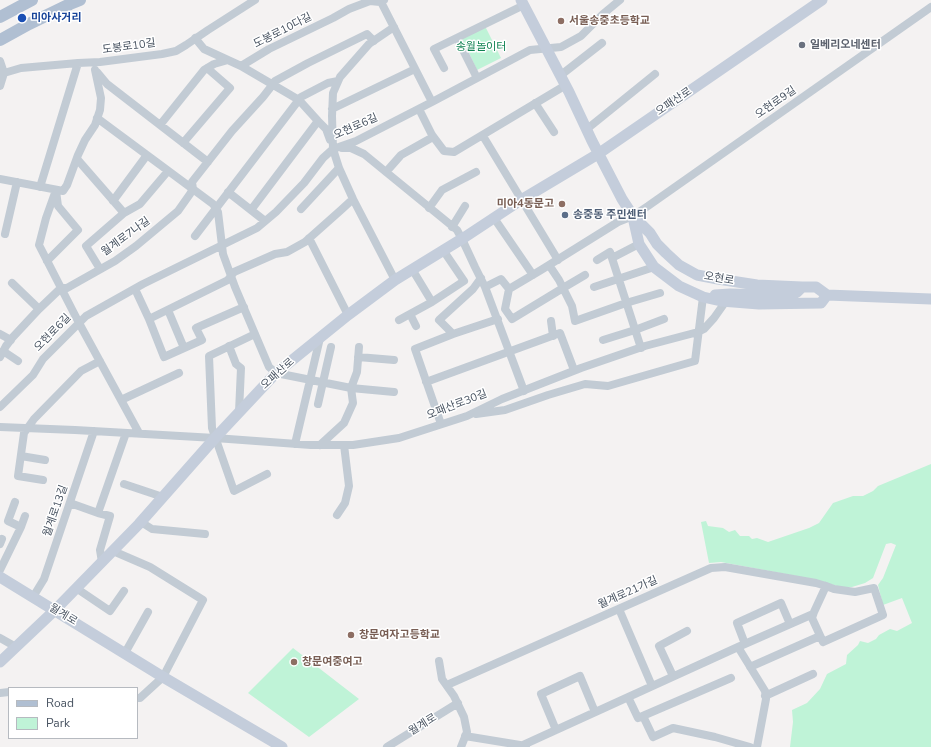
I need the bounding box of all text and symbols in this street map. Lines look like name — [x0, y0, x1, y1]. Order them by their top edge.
place label: 미아사거리 — [31, 11, 82, 25]
street label: 도봉로10다길 — [252, 11, 314, 51]
marker: 미아사거리 — [16, 12, 28, 24]
place label: 서울송중초등학교 — [569, 14, 650, 28]
marker: 서울송중초등학교 — [556, 16, 566, 26]
street label: 도봉로10길 — [102, 37, 156, 57]
place label: 일베리오네센터 — [810, 38, 881, 52]
park label: 송월놀이터 — [456, 40, 506, 54]
marker: 일베리오네센터 — [797, 40, 807, 50]
street label: 오현로9길 — [753, 84, 799, 122]
street label: 오패산로 — [654, 85, 694, 119]
street label: 오현로6길 — [332, 111, 380, 143]
place label: 미아4동문고 — [497, 197, 554, 211]
marker: 미아4동문고 — [557, 199, 567, 209]
place label: 송중동 주민센터 — [573, 208, 647, 222]
marker: 송중동 주민센터 — [560, 210, 570, 220]
street label: 월계로7나길 — [99, 215, 153, 259]
street label: 오현로 — [703, 270, 735, 288]
street label: 오현로6길 — [32, 311, 74, 355]
street label: 오패산로 — [259, 356, 297, 392]
street label: 오패산로30길 — [425, 387, 489, 423]
street label: 월계로13길 — [41, 483, 71, 539]
street label: 월계로21가길 — [596, 574, 660, 612]
street label: 월계로 — [47, 602, 79, 628]
place label: 창문여자고등학교 — [359, 628, 440, 642]
marker: 창문여자고등학교 — [346, 630, 356, 640]
place label: 창문여중여고 — [302, 655, 363, 669]
marker: 창문여중여고 — [289, 657, 299, 667]
legend — [8, 687, 138, 739]
text: Road — [46, 695, 74, 711]
street label: 월계로 — [407, 711, 439, 739]
text: Park — [46, 715, 70, 731]

